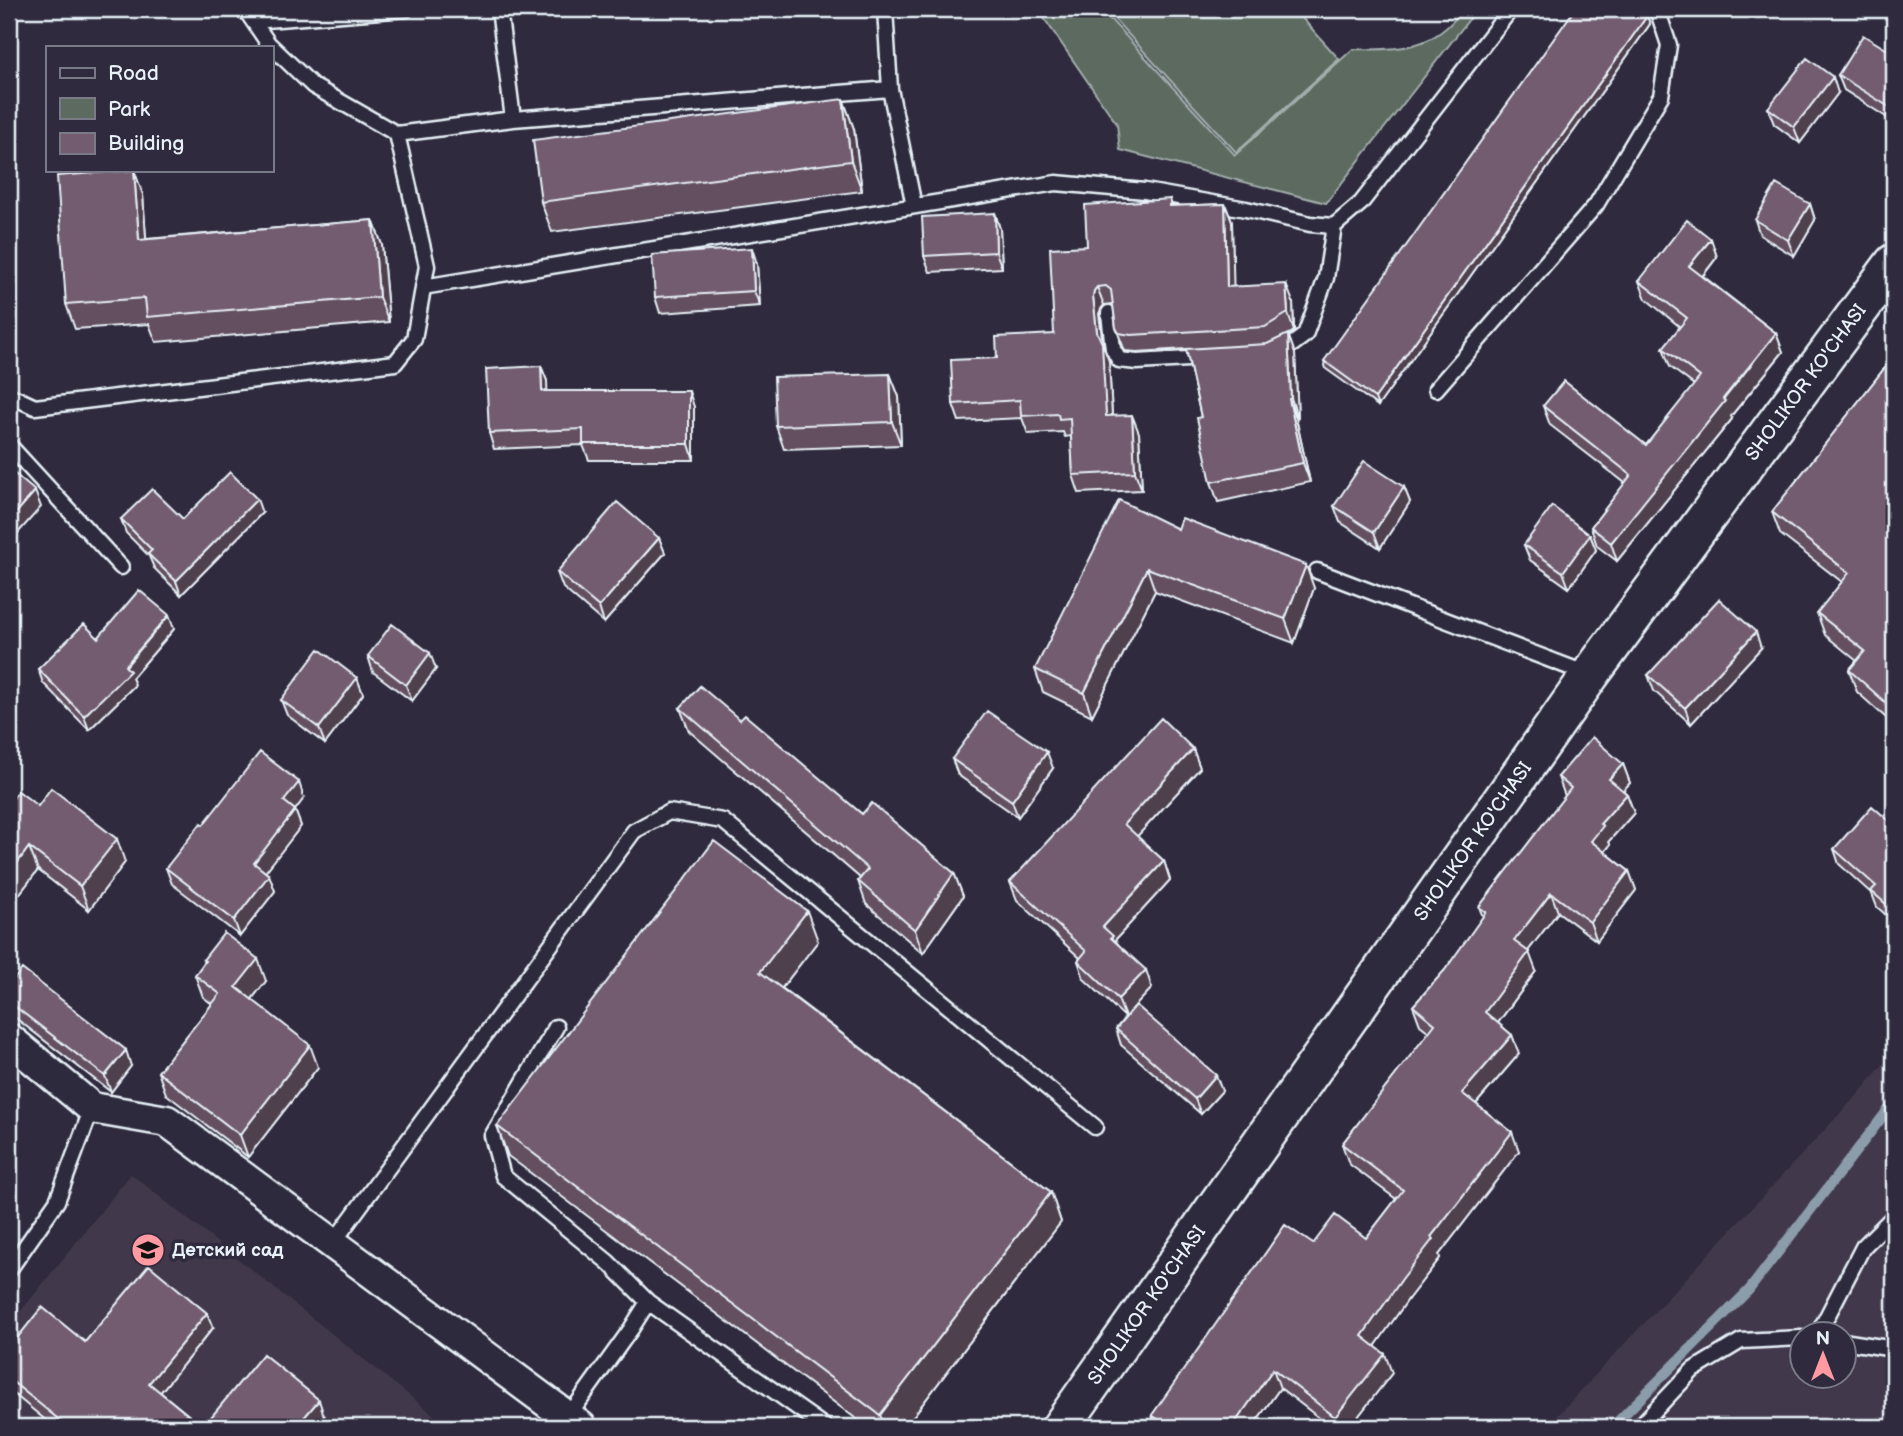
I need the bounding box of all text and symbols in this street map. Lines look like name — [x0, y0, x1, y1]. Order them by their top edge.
legend — [46, 46, 273, 172]
text: Road — [108, 61, 159, 86]
text: Park — [108, 97, 151, 122]
text: Building — [108, 131, 184, 156]
street label: SHOLIKOR KO'CHASI — [1740, 299, 1871, 465]
street label: SHOLIKOR KO'CHASI — [1409, 757, 1537, 925]
street label: SHOLIKOR KO'CHASI — [1083, 1221, 1211, 1389]
school or university icon: Детский сад — [129, 1231, 167, 1269]
place label: Детский сад — [172, 1239, 284, 1262]
north arrow — [1787, 1320, 1857, 1390]
text: N — [1816, 1328, 1830, 1351]

